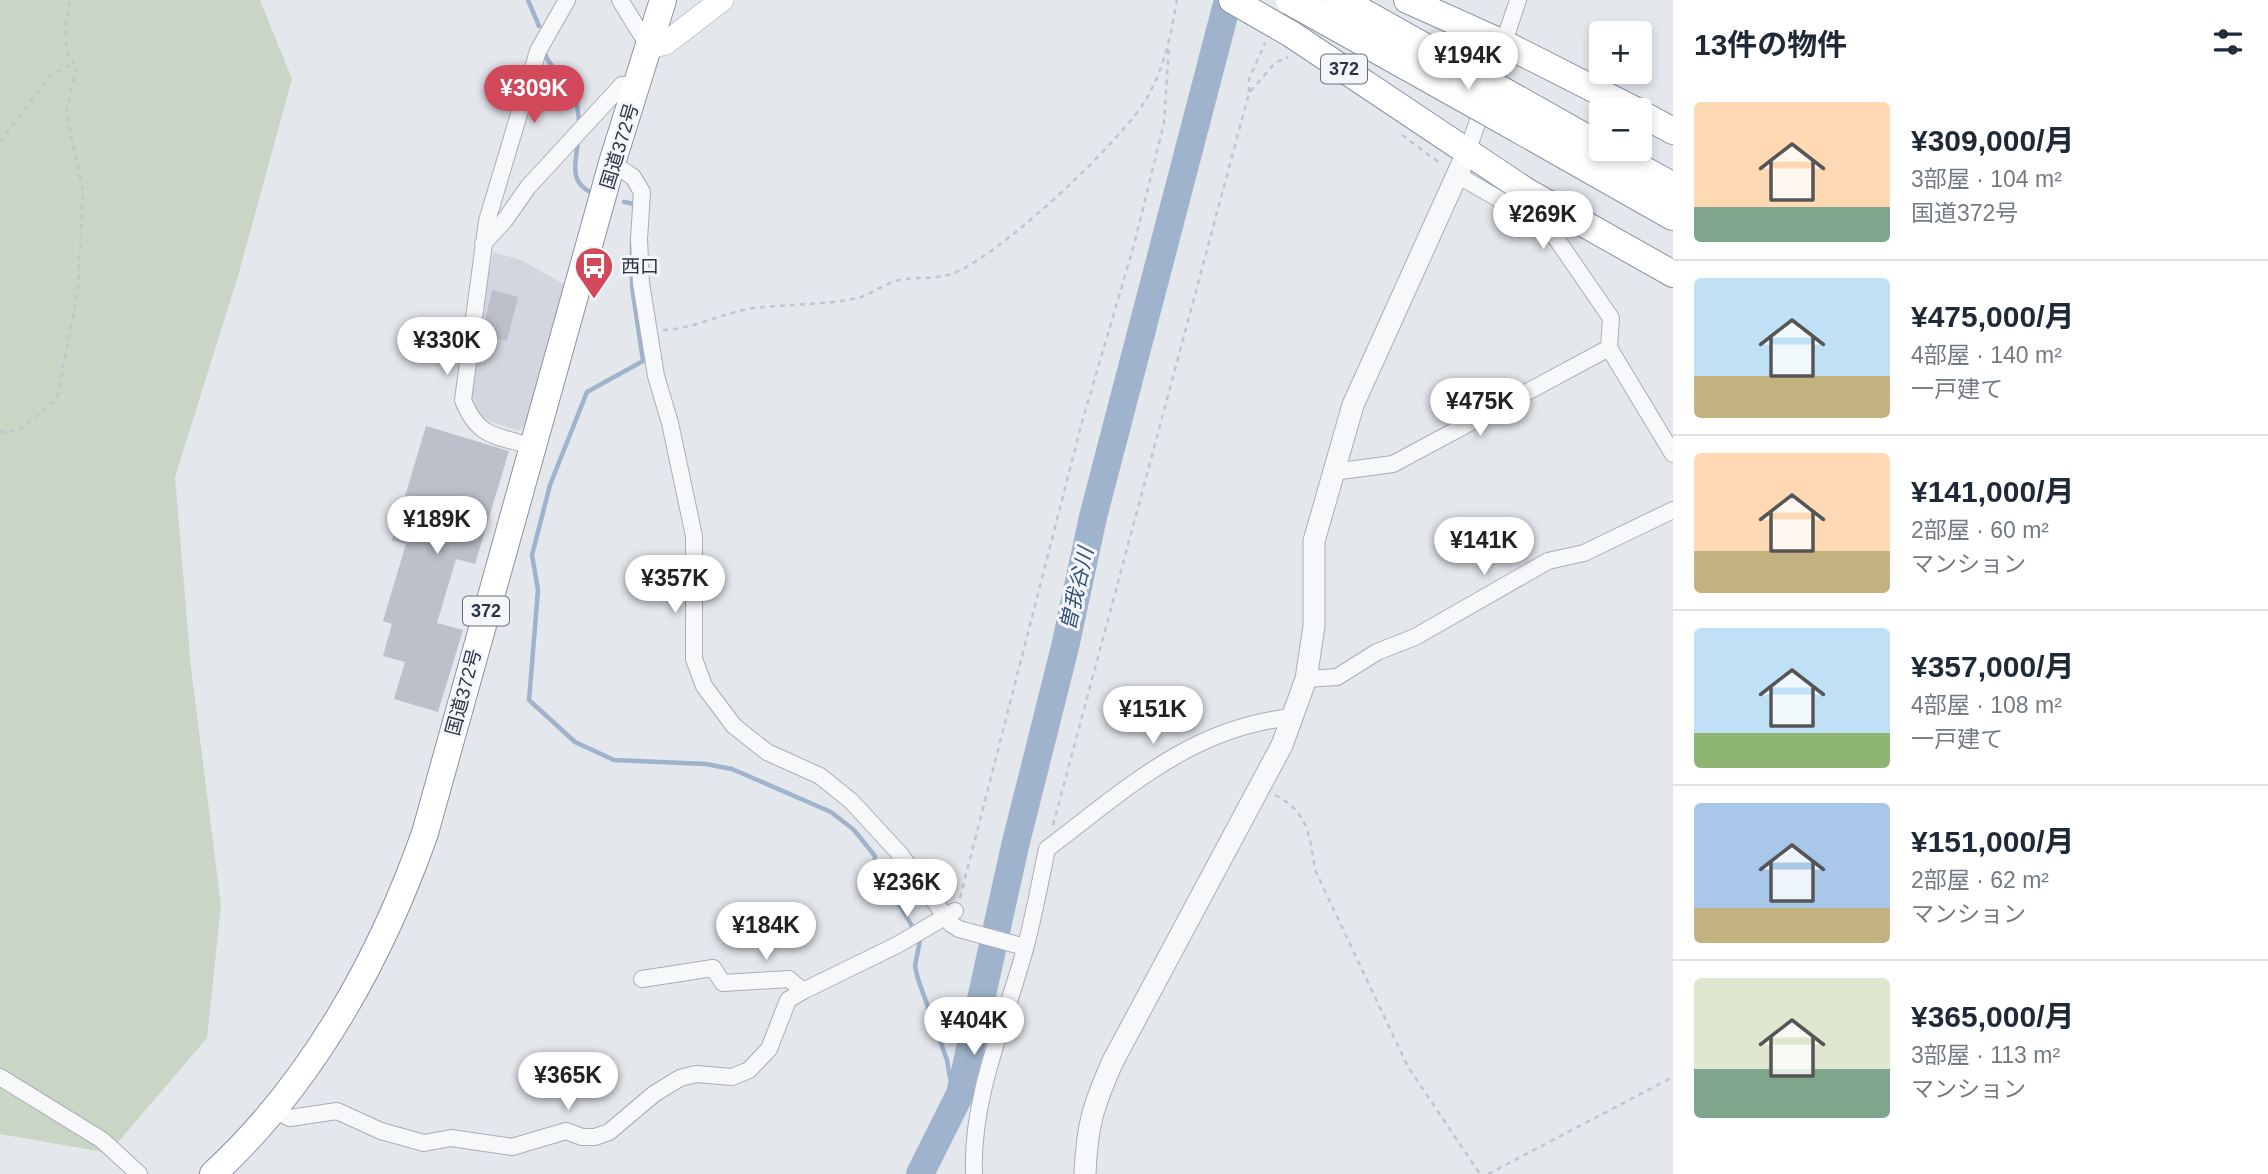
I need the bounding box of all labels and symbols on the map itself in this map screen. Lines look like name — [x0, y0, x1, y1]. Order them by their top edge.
pin: ¥194K — [1419, 32, 1517, 92]
road number: 372 — [1321, 55, 1367, 84]
pin: ¥309K — [485, 66, 583, 125]
street label: 国道372号 — [596, 101, 642, 192]
pin: ¥269K — [1494, 191, 1592, 251]
bus stop icon: 西口 — [573, 245, 615, 300]
place label: 西口 — [621, 256, 659, 277]
pin: ¥330K — [398, 318, 496, 377]
pin: ¥475K — [1431, 378, 1529, 438]
pin: ¥189K — [388, 496, 486, 556]
pin: ¥141K — [1435, 518, 1533, 577]
water label: 曽我谷川 — [1056, 543, 1098, 632]
pin: ¥357K — [626, 556, 724, 615]
road number: 372 — [463, 596, 509, 626]
street label: 国道372号 — [442, 647, 485, 738]
pin: ¥151K — [1104, 686, 1202, 746]
pin: ¥236K — [858, 860, 956, 919]
pin: ¥184K — [717, 902, 815, 962]
pin: ¥404K — [925, 998, 1023, 1057]
pin: ¥365K — [519, 1052, 617, 1112]

